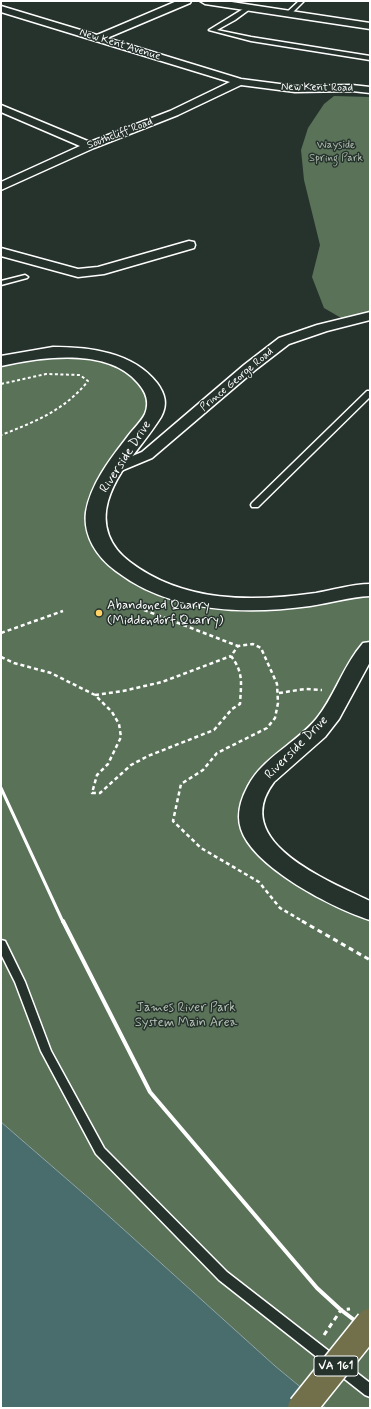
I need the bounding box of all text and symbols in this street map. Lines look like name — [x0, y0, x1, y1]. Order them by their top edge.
street label: New Kent Avenue — [78, 26, 162, 64]
street label: New Kent Road — [281, 81, 353, 95]
street label: Southcliff Road — [85, 115, 155, 153]
park label: Wayside Spring Park — [309, 139, 363, 165]
street label: Prince George Road — [198, 345, 276, 415]
street label: Riverside Drive — [97, 418, 155, 496]
place label: Abandoned Quarry (Middendorf Quarry) — [107, 598, 223, 629]
marker: Abandoned Quarry (Middendorf Quarry) — [94, 608, 104, 618]
street label: Riverside Drive — [262, 713, 332, 783]
park label: James River Park System Main Area — [135, 1000, 237, 1031]
road number: VA 161 — [314, 1356, 358, 1376]

